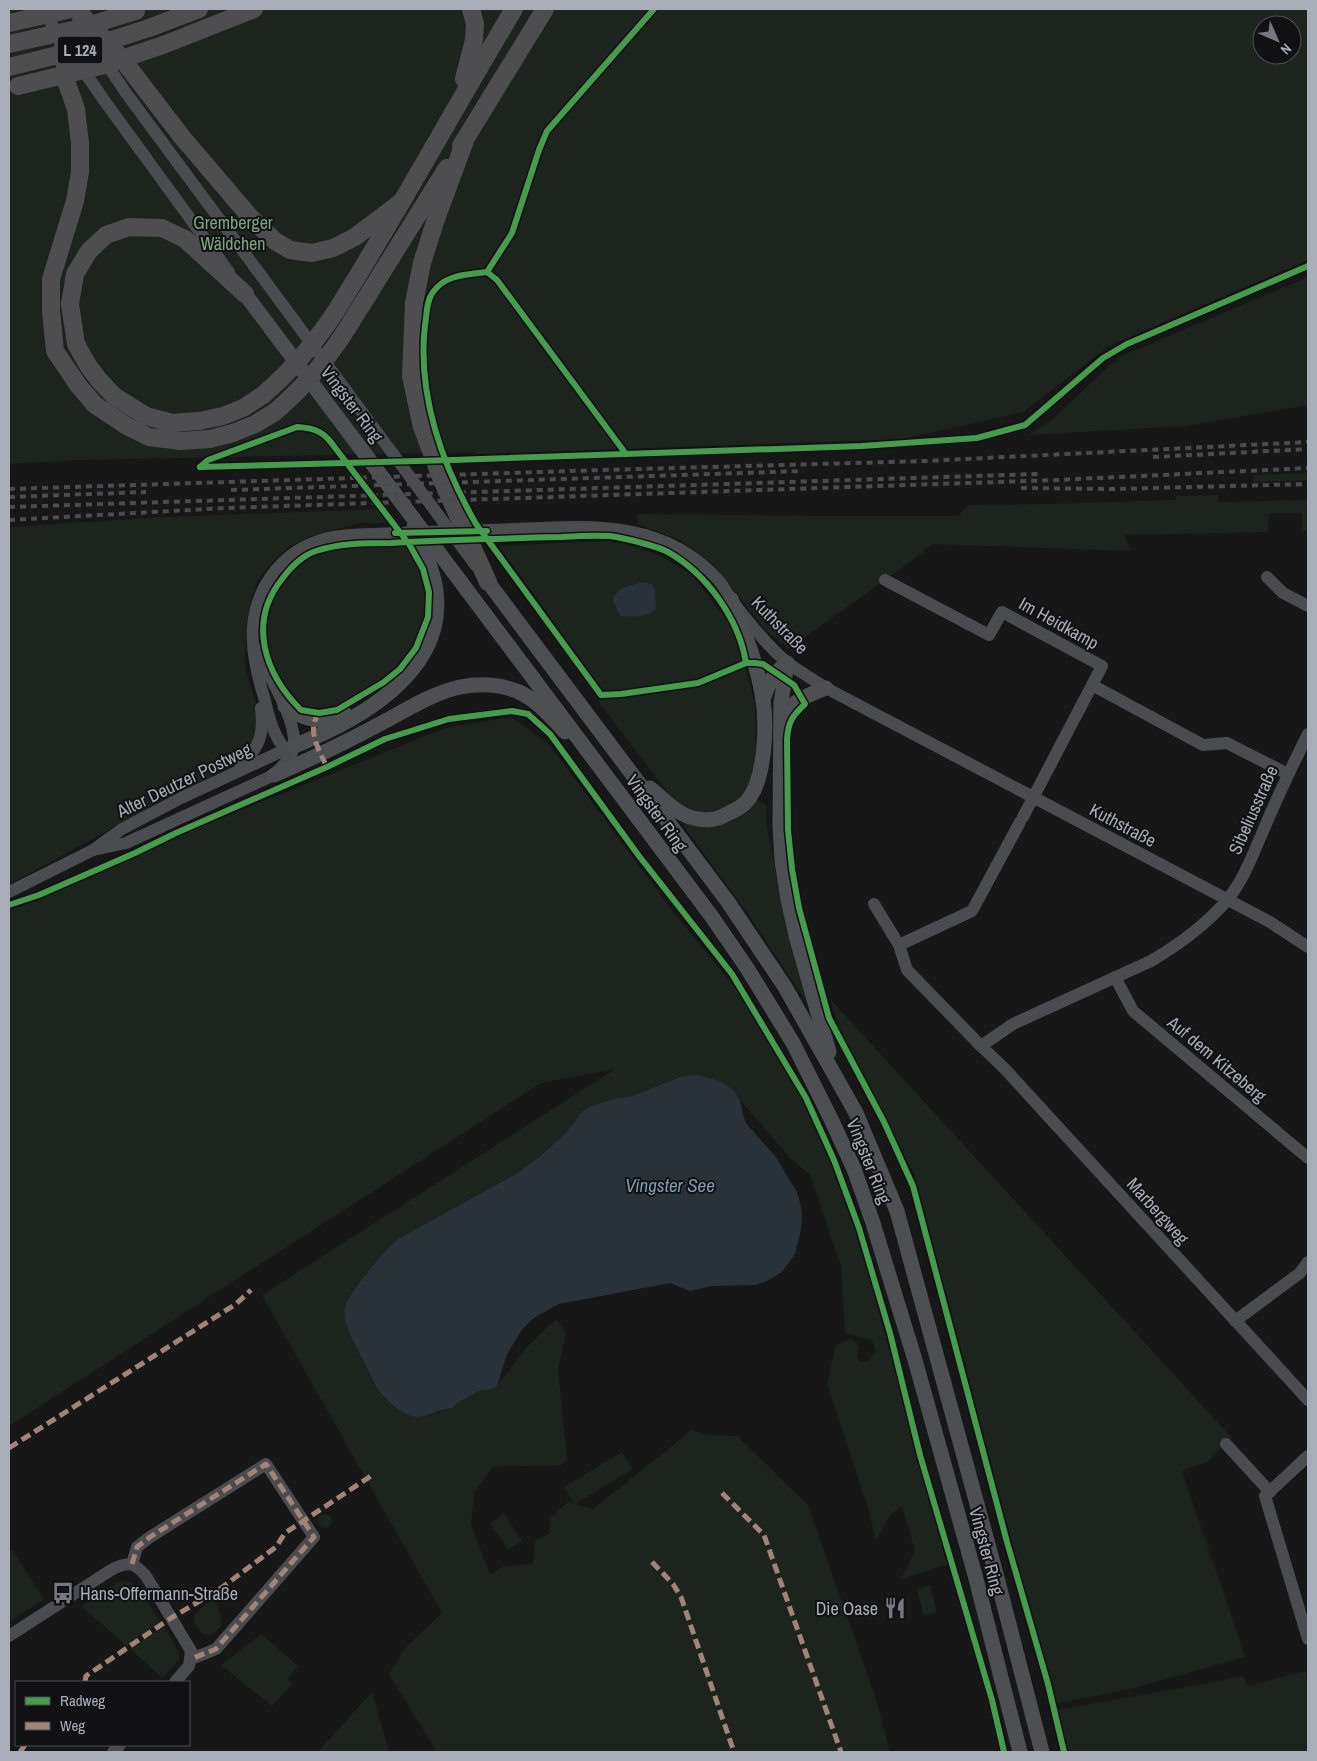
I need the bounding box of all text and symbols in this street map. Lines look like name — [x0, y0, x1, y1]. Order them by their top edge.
north arrow — [1252, 15, 1302, 65]
road number: L 124 — [58, 36, 102, 64]
text: N — [1277, 40, 1295, 58]
park label: Gremberger Wäldchen — [193, 210, 273, 256]
street label: Vingster Ring — [315, 361, 390, 448]
street label: Kuthstraße — [746, 590, 814, 660]
street label: Im Heidkamp — [1015, 591, 1103, 655]
street label: Alter Deutzer Postweg — [112, 736, 256, 824]
street label: Sibeliusstraße — [1222, 761, 1284, 859]
street label: Vingster Ring — [620, 769, 694, 857]
street label: Kuthstraße — [1085, 797, 1161, 853]
street label: Auf dem Kitzeberg — [1161, 1009, 1272, 1108]
street label: Vingster Ring — [841, 1115, 898, 1208]
water label: Vingster See — [625, 1172, 715, 1198]
street label: Marbergweg — [1121, 1172, 1195, 1250]
street label: Vingster Ring — [963, 1504, 1011, 1598]
bus stop icon: Hans-Offermann-Straße — [50, 1580, 76, 1606]
place label: Hans-Offermann-Straße — [80, 1581, 238, 1606]
restaurant icon: Die Oase — [882, 1595, 908, 1621]
place label: Die Oase — [816, 1596, 878, 1621]
legend — [15, 1681, 190, 1746]
text: Radweg — [60, 1690, 105, 1711]
text: Weg — [60, 1715, 85, 1736]

